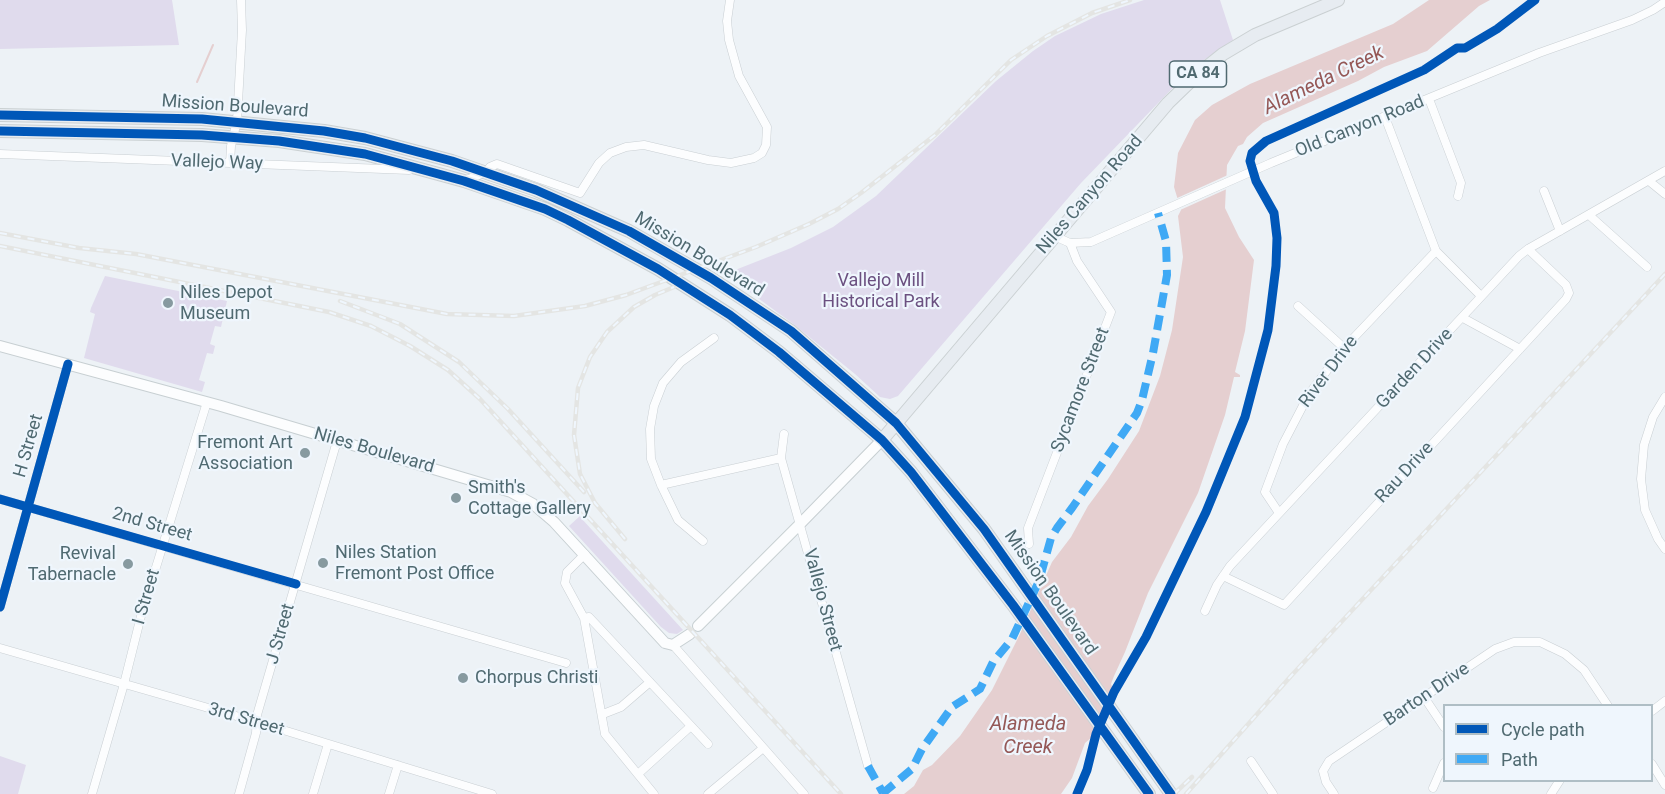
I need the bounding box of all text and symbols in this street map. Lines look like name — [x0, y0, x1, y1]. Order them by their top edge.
water label: Alameda Creek — [1260, 41, 1388, 121]
road number: CA 84 — [1170, 61, 1226, 87]
street label: Mission Boulevard — [161, 91, 309, 123]
street label: Old Canyon Road — [1292, 91, 1428, 163]
street label: Niles Canyon Road — [1032, 131, 1148, 259]
street label: Vallejo Way — [171, 151, 263, 175]
street label: Mission Boulevard — [630, 208, 768, 302]
park label: Vallejo Mill Historical Park — [822, 270, 940, 312]
place label: Niles Depot Museum — [180, 282, 273, 324]
marker: Niles Depot Museum — [161, 296, 175, 310]
street label: Garden Drive — [1372, 324, 1458, 414]
street label: Sycamore Street — [1047, 325, 1115, 455]
street label: River Drive — [1295, 332, 1363, 412]
street label: H Street — [10, 412, 48, 480]
street label: Niles Boulevard — [311, 423, 437, 479]
place label: Fremont Art Association — [197, 432, 293, 474]
street label: Rau Drive — [1371, 438, 1439, 508]
marker: Fremont Art Association — [298, 446, 312, 460]
place label: Smith's Cottage Gallery — [468, 477, 591, 520]
marker: Smith's Cottage Gallery — [449, 491, 463, 505]
street label: 2nd Street — [110, 503, 194, 547]
street label: Mission Boulevard — [999, 526, 1101, 660]
place label: Niles Station Fremont Post Office — [335, 542, 494, 584]
place label: Revival Tabernacle — [28, 543, 116, 586]
street label: Vallejo Street — [798, 546, 846, 654]
marker: Niles Station Fremont Post Office — [316, 556, 330, 570]
marker: Revival Tabernacle — [121, 557, 135, 571]
street label: I Street — [129, 567, 165, 627]
street label: J Street — [262, 601, 300, 667]
street label: Barton Drive — [1380, 659, 1474, 731]
place label: Chorpus Christi — [475, 667, 598, 689]
marker: Chorpus Christi — [456, 671, 470, 685]
street label: 3rd Street — [205, 699, 287, 741]
legend — [1443, 704, 1653, 782]
water label: Alameda Creek — [990, 713, 1066, 760]
text: Cycle path — [1501, 719, 1585, 740]
text: Path — [1501, 749, 1538, 770]

